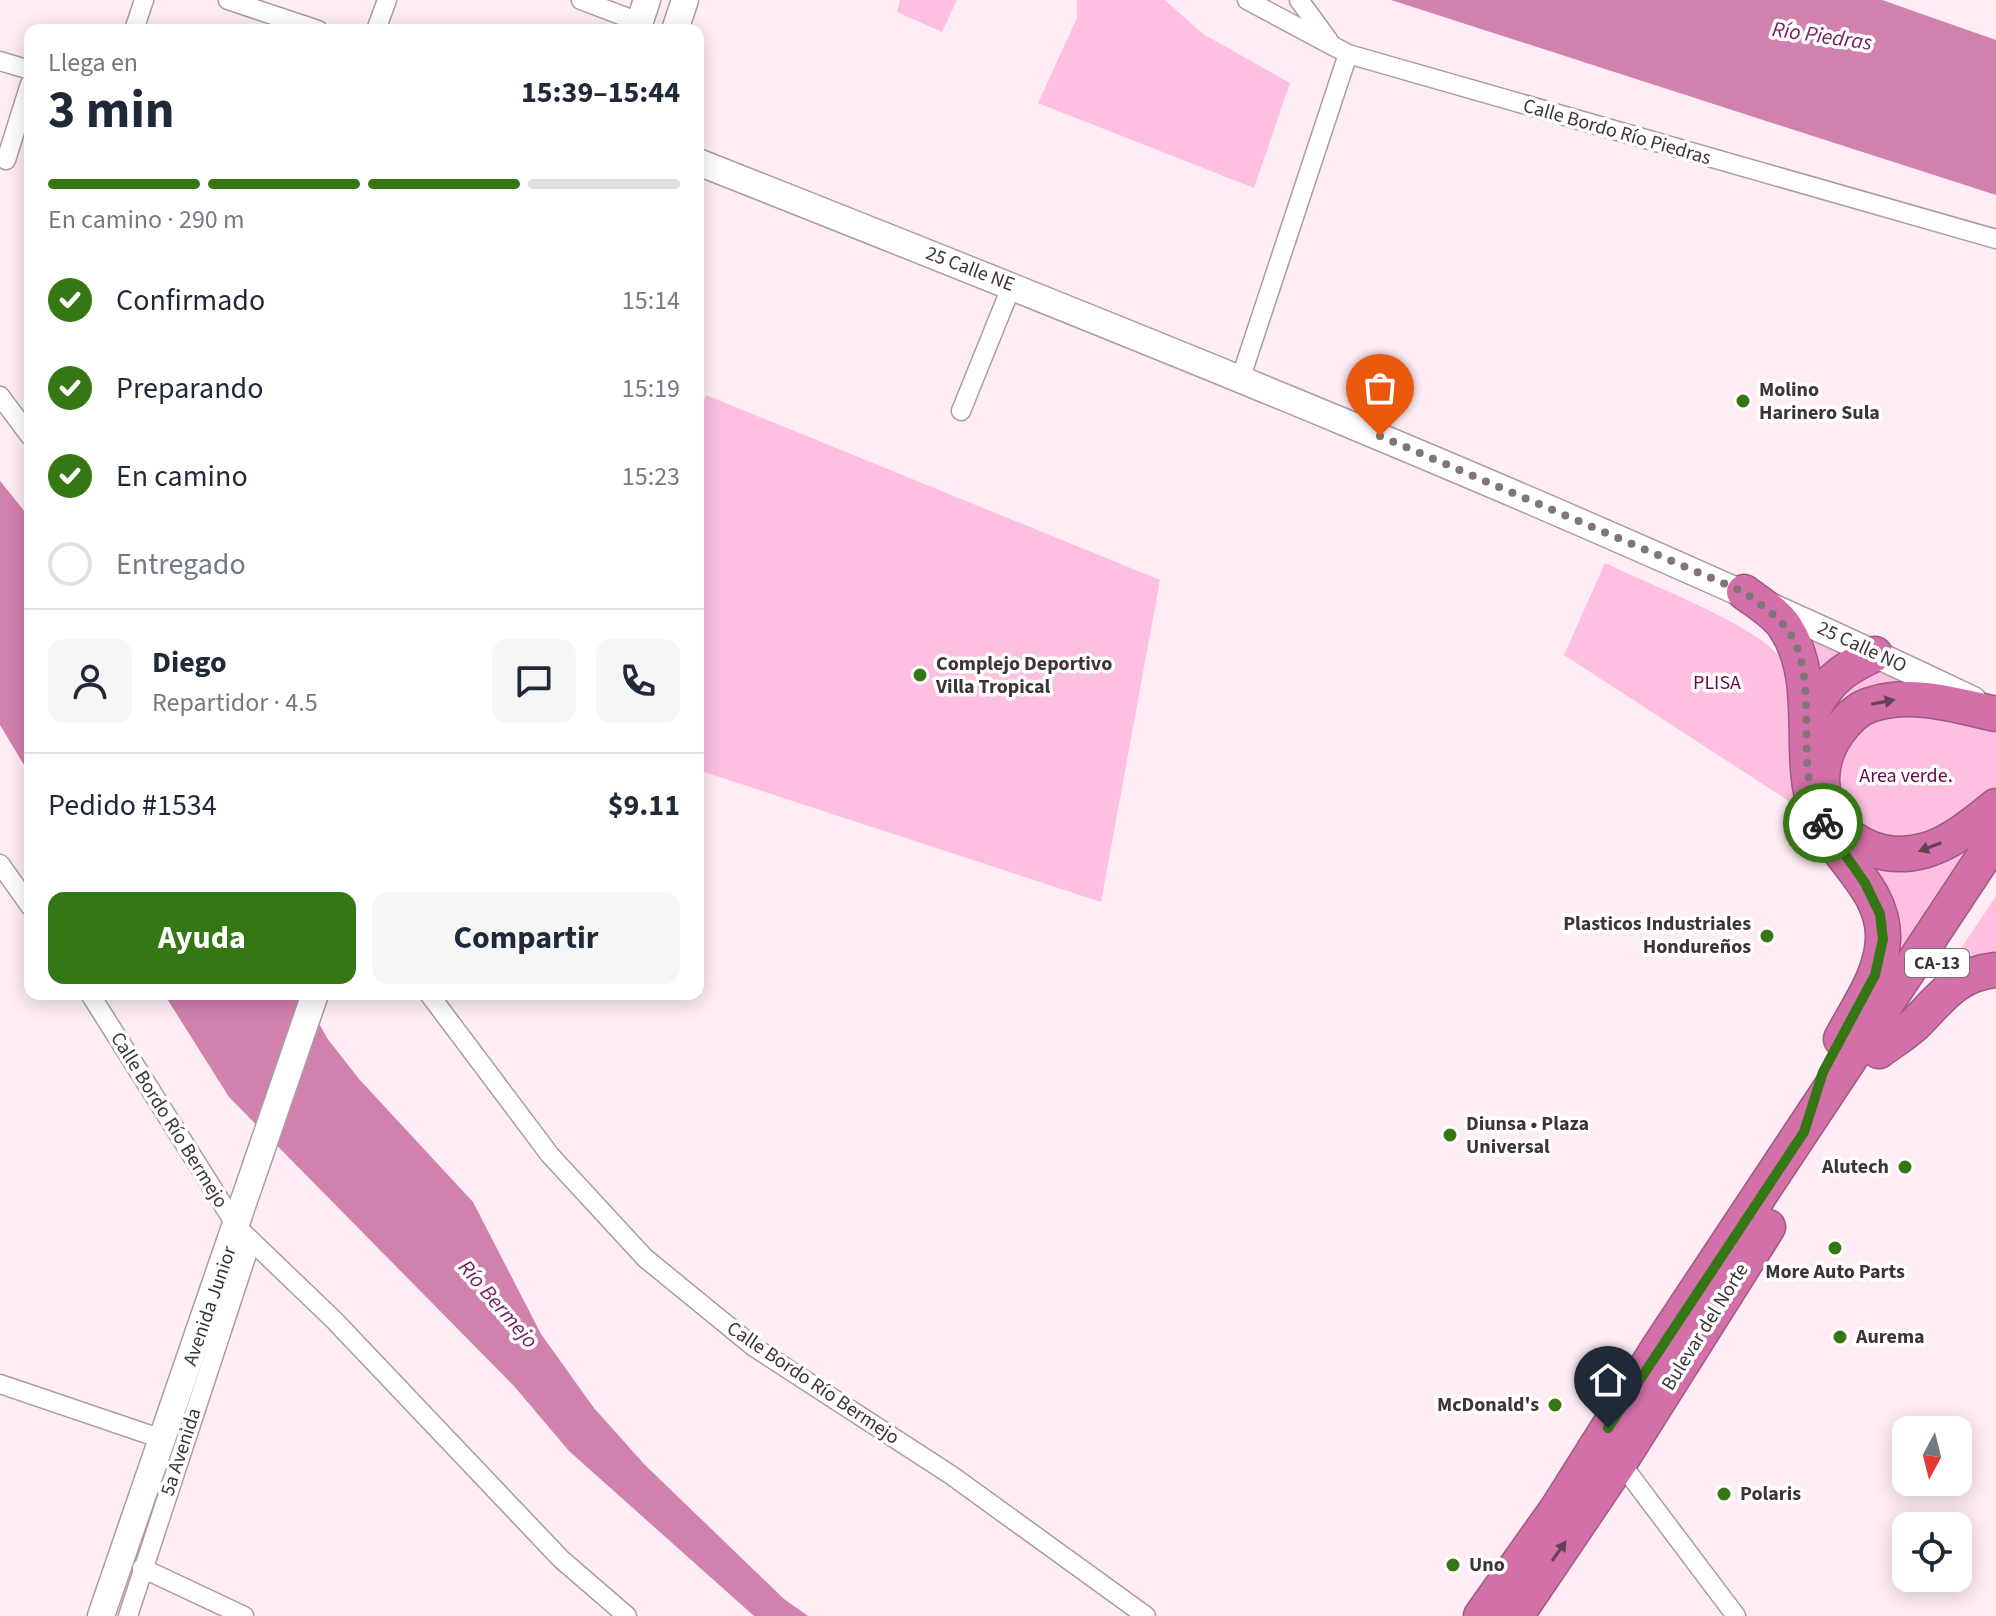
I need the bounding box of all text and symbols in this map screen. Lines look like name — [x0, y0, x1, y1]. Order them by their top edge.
water label: Río Piedras — [1770, 13, 1874, 59]
text: Llega en — [48, 44, 138, 81]
text: 15:39–15:44 — [521, 71, 680, 114]
text: 3 min — [48, 74, 175, 148]
street label: Calle Bordo Río Piedras — [1520, 92, 1714, 172]
text: En camino · 290 m — [48, 201, 244, 238]
street label: 25 Calle NE — [922, 239, 1018, 299]
icon: check — [48, 278, 92, 322]
text: Confirmado — [116, 279, 265, 322]
text: 15:14 — [622, 282, 680, 319]
pin — [1346, 354, 1414, 436]
icon: check — [48, 366, 92, 410]
icon: bag — [1358, 366, 1402, 410]
text: Preparando — [116, 367, 263, 410]
text: 15:19 — [622, 370, 680, 407]
place label: Molino Harinero Sula — [1759, 376, 1880, 427]
marker: Molino Harinero Sula — [1734, 392, 1752, 410]
icon: check — [48, 454, 92, 498]
text: En camino — [116, 455, 248, 498]
text: 15:23 — [622, 458, 680, 495]
text: Entregado — [116, 543, 246, 586]
street label: 25 Calle NO — [1813, 614, 1911, 680]
button: person — [48, 639, 132, 723]
button: chat — [492, 639, 576, 723]
button: phone — [596, 639, 680, 723]
text: Diego — [152, 641, 227, 684]
place label: Complejo Deportivo Villa Tropical — [935, 650, 1112, 701]
marker: Complejo Deportivo Villa Tropical — [911, 666, 929, 684]
park label: PLISA — [1693, 669, 1741, 697]
text: Repartidor · 4.5 — [152, 684, 318, 721]
one-way arrow — [1871, 695, 1896, 708]
park label: Area verde. — [1859, 762, 1953, 790]
courier — [1783, 783, 1863, 863]
text: Pedido #1534 — [48, 784, 217, 827]
text: $9.11 — [608, 784, 680, 827]
icon: bike — [1801, 801, 1845, 845]
one-way arrow — [1918, 841, 1942, 854]
button: Ayuda — [48, 892, 356, 984]
button: Compartir — [372, 892, 680, 984]
place label: Plasticos Industriales Hondureños — [1563, 910, 1751, 961]
marker: Plasticos Industriales Hondureños — [1758, 927, 1776, 945]
road number: CA-13 — [1905, 949, 1969, 977]
street label: Calle Bordo Río Bermejo — [103, 1027, 235, 1213]
place label: Diunsa • Plaza Universal — [1466, 1110, 1589, 1161]
marker: Diunsa • Plaza Universal — [1441, 1126, 1459, 1144]
place label: Alutech — [1821, 1153, 1889, 1181]
marker: Alutech — [1896, 1158, 1914, 1176]
marker: More Auto Parts — [1826, 1239, 1844, 1257]
street label: Avenida Junior — [176, 1242, 244, 1370]
water label: Río Bermejo — [450, 1253, 546, 1355]
street label: Bulevar del Norte — [1655, 1258, 1755, 1396]
place label: More Auto Parts — [1765, 1258, 1905, 1286]
street label: Calle Bordo Río Bermejo — [721, 1315, 905, 1451]
place label: Aurema — [1855, 1323, 1925, 1351]
marker: Aurema — [1831, 1328, 1849, 1346]
pin — [1574, 1346, 1642, 1428]
icon: home — [1586, 1358, 1630, 1402]
place label: McDonald's — [1437, 1391, 1539, 1419]
marker: McDonald's — [1546, 1396, 1564, 1414]
street label: 5a Avenida — [154, 1404, 208, 1500]
north arrow — [1892, 1416, 1972, 1496]
map controls — [1892, 1416, 1972, 1592]
place label: Polaris — [1740, 1480, 1801, 1508]
marker: Polaris — [1715, 1485, 1733, 1503]
button: locate — [1892, 1512, 1972, 1592]
one-way arrow — [1551, 1541, 1566, 1562]
place label: Uno — [1469, 1551, 1505, 1579]
marker: Uno — [1444, 1556, 1462, 1574]

